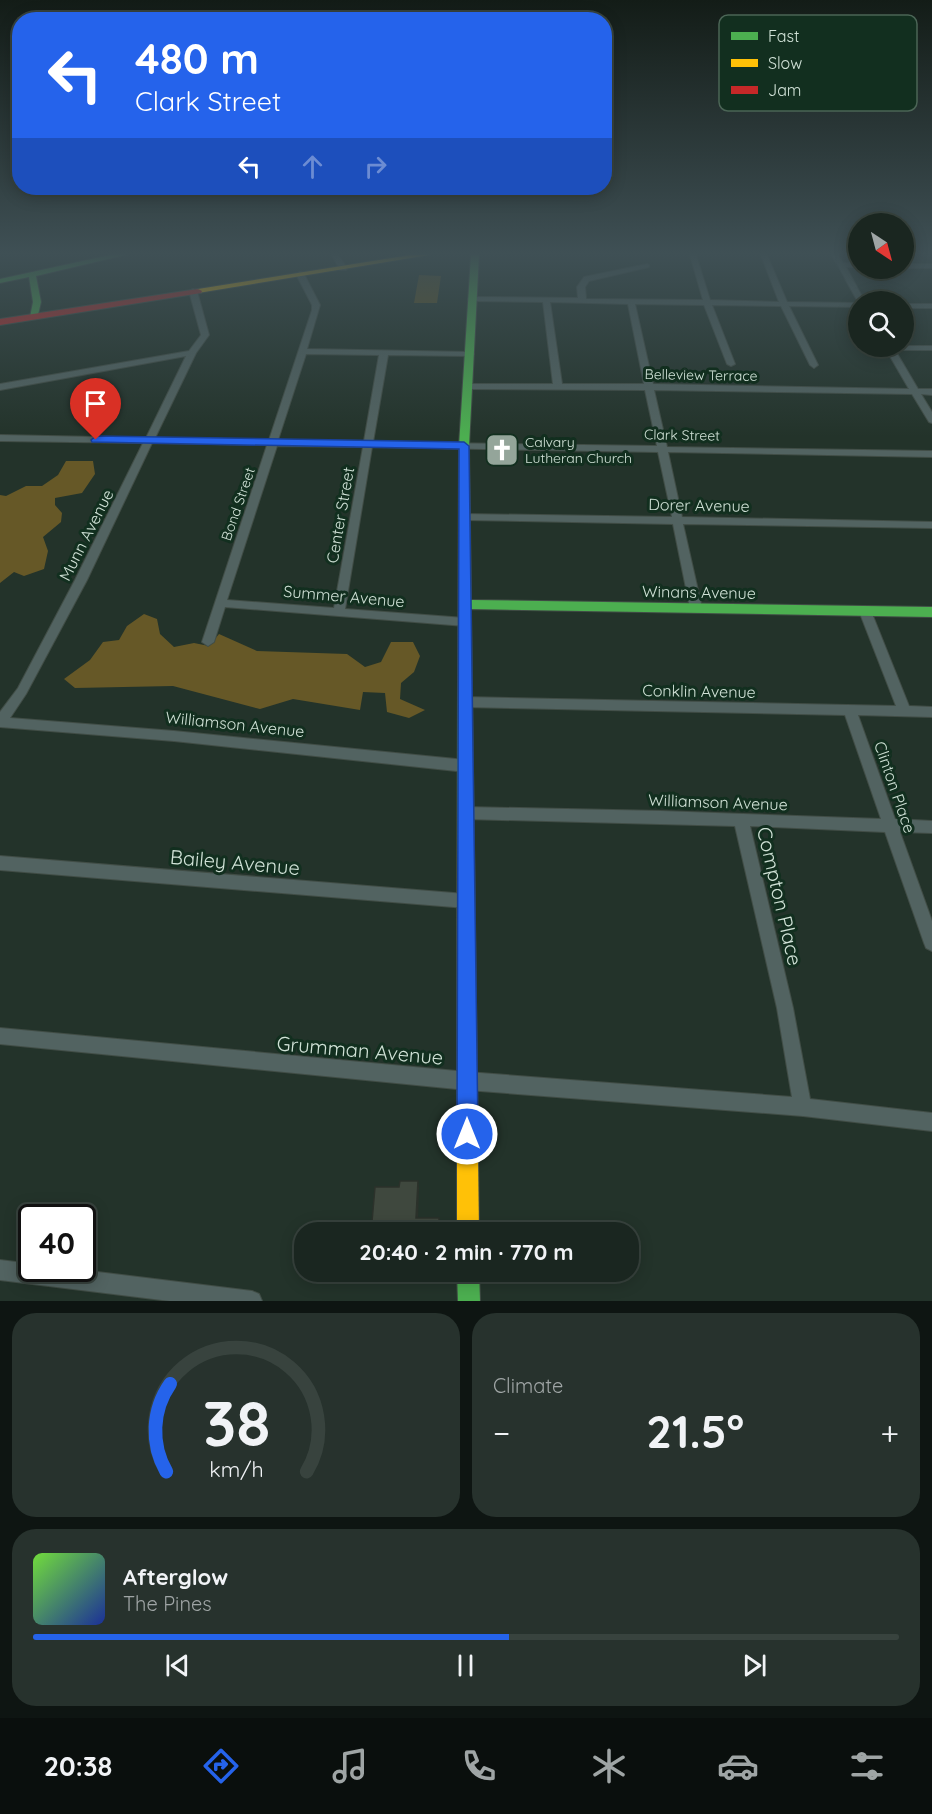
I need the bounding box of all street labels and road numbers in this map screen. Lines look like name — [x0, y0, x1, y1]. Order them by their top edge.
street label: Belleview Terrace — [644, 365, 758, 385]
street label: Clark Street — [644, 425, 720, 445]
street label: Bond Street — [217, 465, 259, 543]
street label: Center Street — [322, 465, 358, 565]
street label: Munn Avenue — [54, 486, 118, 584]
street label: Dorer Avenue — [648, 494, 750, 516]
street label: Summer Avenue — [283, 581, 405, 611]
street label: Winans Avenue — [642, 581, 756, 603]
street label: Conklin Avenue — [642, 680, 756, 702]
street label: Williamson Avenue — [165, 707, 305, 741]
street label: Clinton Place — [870, 739, 920, 835]
street label: Williamson Avenue — [648, 790, 788, 814]
street label: Compton Place — [752, 824, 808, 968]
street label: Bailey Avenue — [169, 844, 301, 880]
street label: Grumman Avenue — [276, 1030, 444, 1070]

